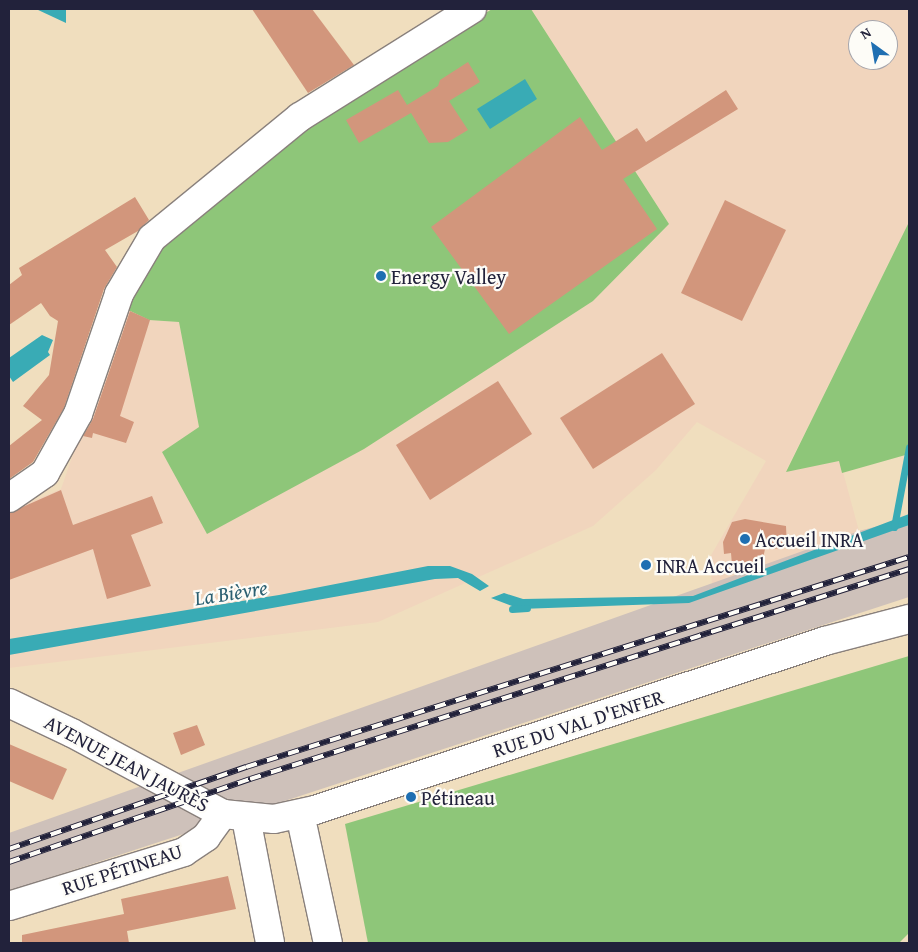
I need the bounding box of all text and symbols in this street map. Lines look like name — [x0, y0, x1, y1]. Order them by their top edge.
north arrow — [848, 20, 898, 70]
text: N — [856, 22, 875, 44]
place label: Energy Valley — [391, 264, 506, 288]
marker: Energy Valley — [375, 270, 387, 282]
place label: Accueil INRA — [755, 527, 864, 551]
marker: Accueil INRA — [739, 533, 751, 545]
place label: INRA Accueil — [656, 553, 765, 577]
marker: INRA Accueil — [640, 559, 652, 571]
water label: La Bièvre — [193, 575, 269, 611]
street label: RUE DU VAL D'ENFER — [490, 684, 666, 762]
street label: AVENUE JEAN JAURÈS — [41, 709, 213, 817]
place label: Pétineau — [421, 785, 495, 809]
marker: Pétineau — [405, 791, 417, 803]
street label: RUE PÉTINEAU — [59, 838, 185, 900]

